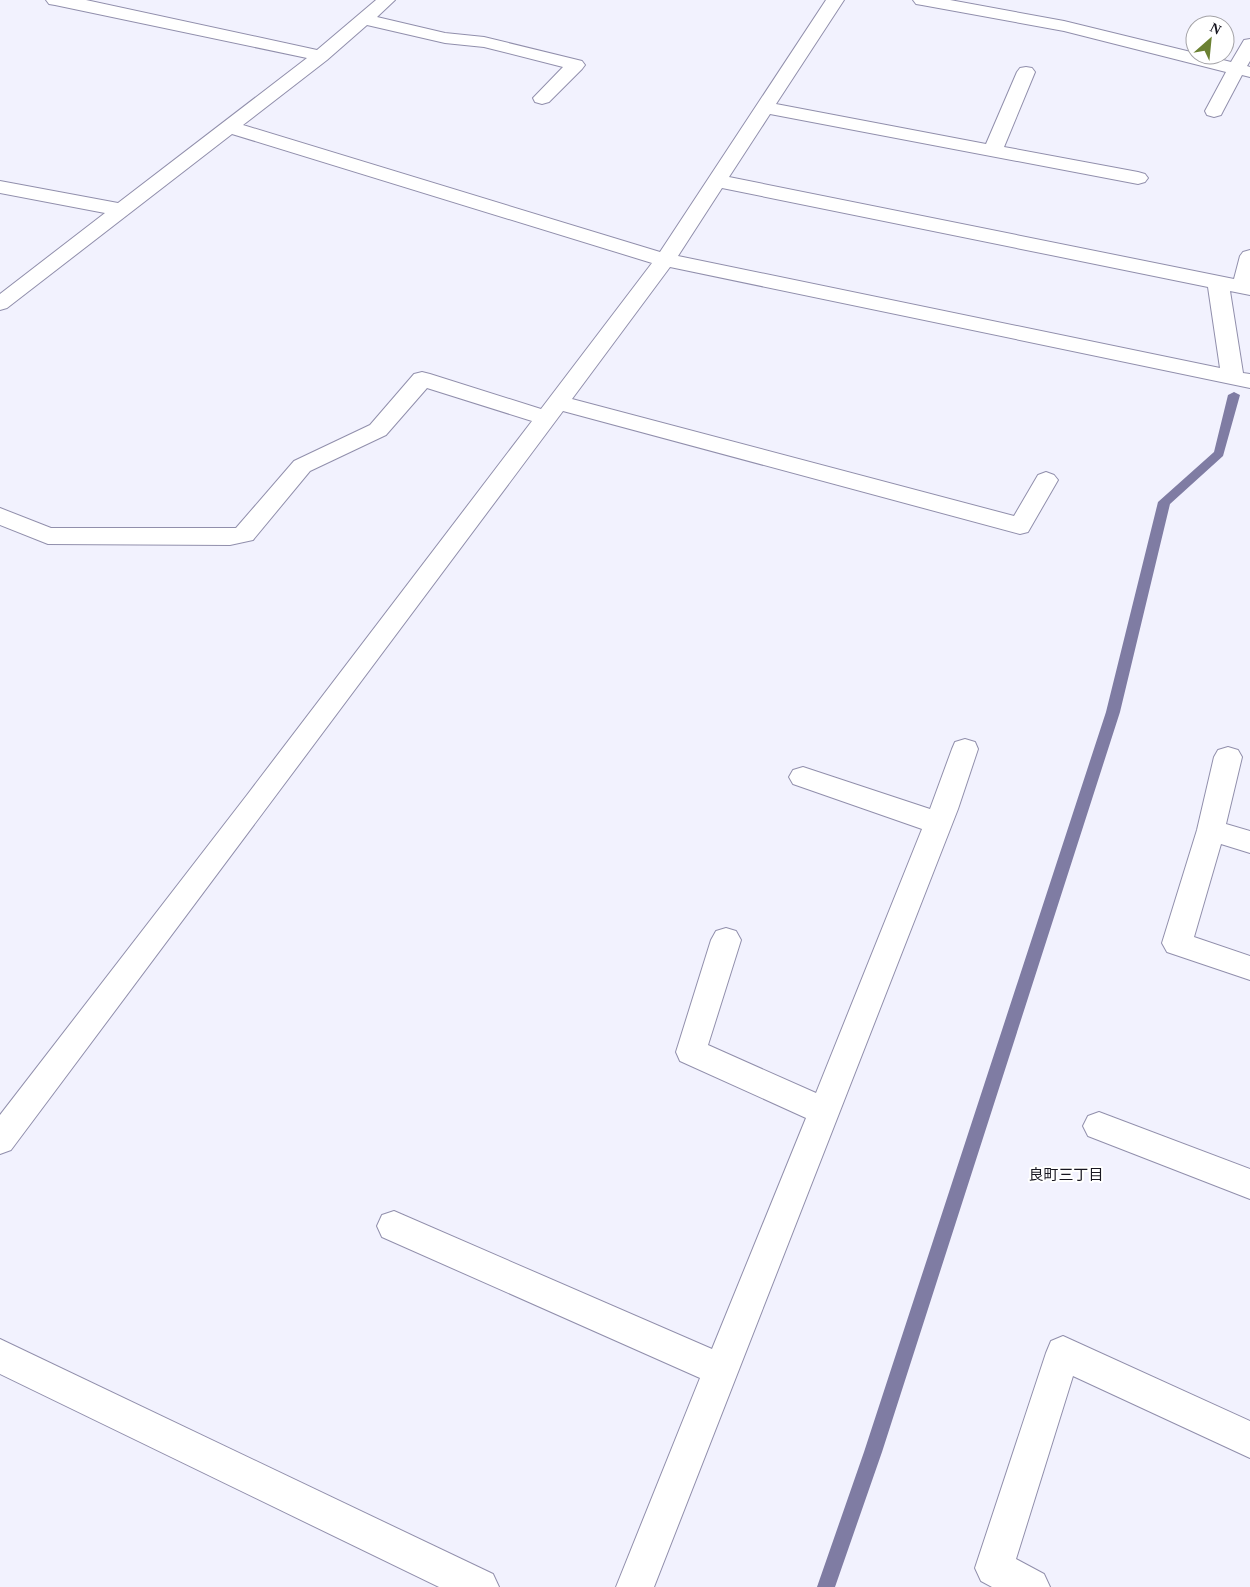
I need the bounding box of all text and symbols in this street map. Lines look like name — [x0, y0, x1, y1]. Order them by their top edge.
north arrow — [1185, 15, 1235, 65]
text: N — [1208, 20, 1224, 38]
district label: 良町三丁目 — [1028, 1167, 1104, 1183]

